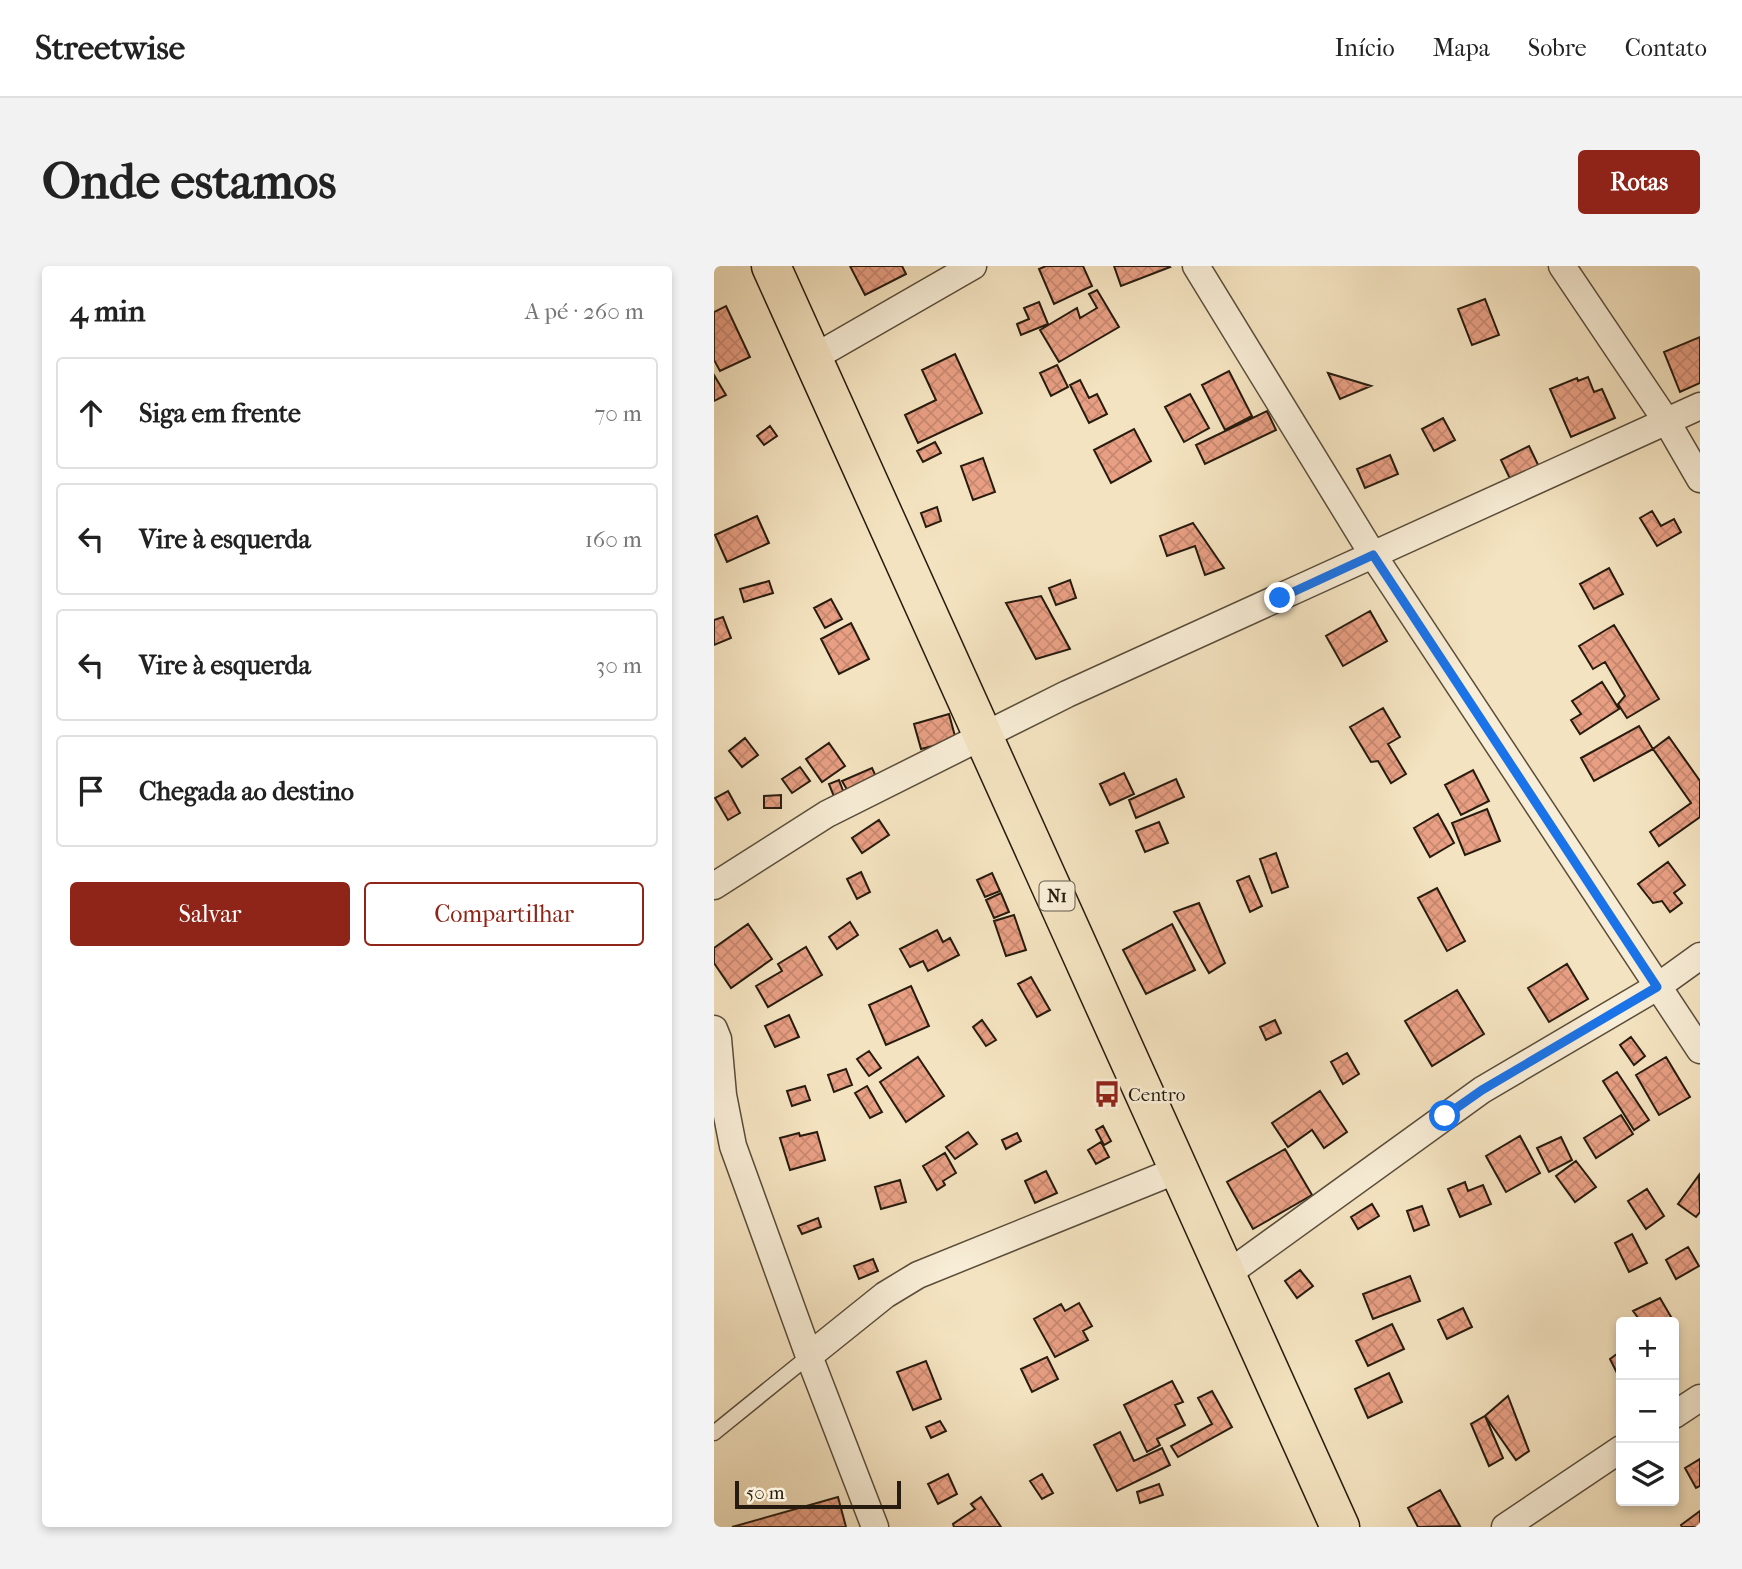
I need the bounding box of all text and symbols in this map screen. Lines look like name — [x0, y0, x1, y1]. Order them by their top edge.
text: Streetwise — [35, 29, 185, 68]
text: Início — [1335, 34, 1395, 62]
text: Mapa — [1433, 34, 1490, 62]
text: Sobre — [1528, 34, 1587, 62]
text: Contato — [1625, 34, 1707, 62]
button: Rotas — [1578, 150, 1700, 214]
text: Onde estamos — [42, 153, 336, 211]
text: 4 min — [70, 294, 145, 329]
text: A pé · 260 m — [525, 298, 644, 325]
icon: ahead — [72, 394, 110, 432]
text: Siga em frente — [139, 398, 301, 429]
text: 70 m — [594, 400, 642, 427]
icon: left — [72, 520, 110, 558]
text: Vire à esquerda — [139, 524, 311, 555]
text: 160 m — [585, 526, 642, 553]
route end — [1264, 582, 1295, 613]
icon: left — [72, 646, 110, 684]
text: Vire à esquerda — [139, 650, 311, 681]
text: 30 m — [596, 652, 642, 679]
icon: arrive — [72, 772, 110, 810]
text: Chegada ao destino — [139, 776, 354, 807]
button: Salvar — [70, 882, 350, 946]
button: Compartilhar — [364, 882, 644, 946]
road number: N1 — [1040, 882, 1074, 910]
bus stop icon: Centro — [1092, 1079, 1122, 1109]
place label: Centro — [1128, 1084, 1186, 1106]
route start — [1429, 1100, 1460, 1131]
map controls — [1616, 1317, 1679, 1506]
button: + — [1616, 1317, 1679, 1380]
button: − — [1616, 1380, 1679, 1443]
button: layers — [1616, 1443, 1679, 1506]
scale bar — [735, 1478, 901, 1510]
text: 50 m — [746, 1482, 785, 1504]

